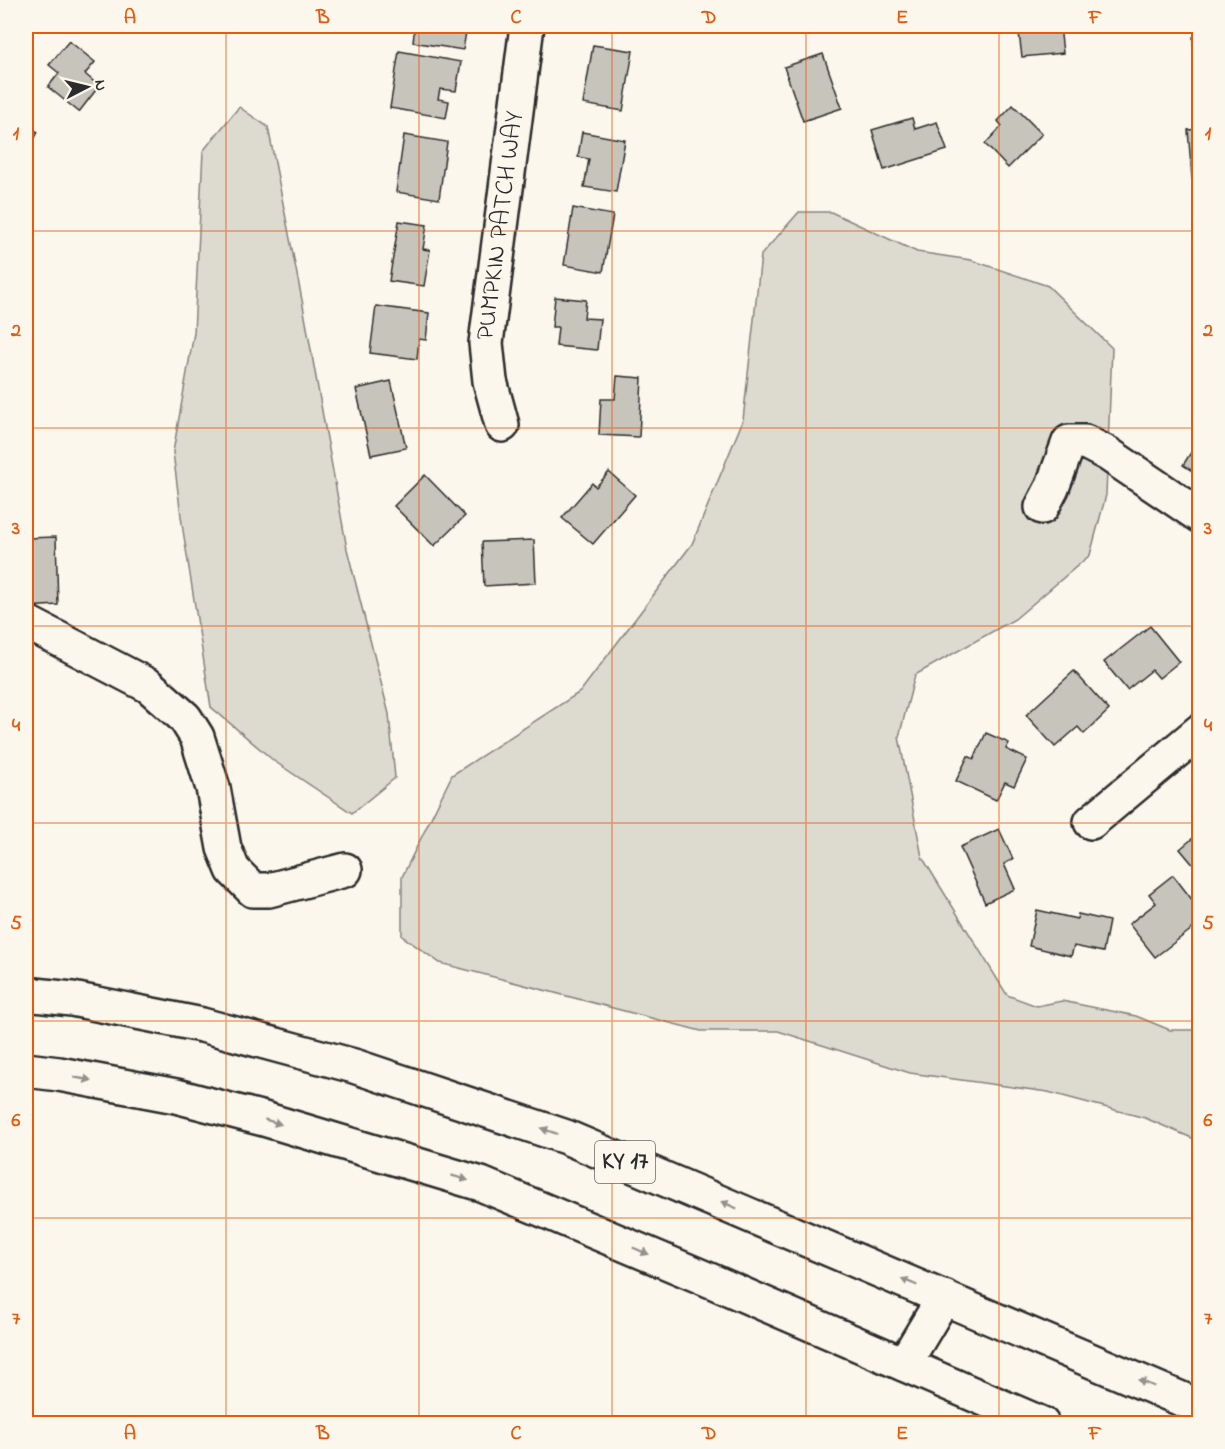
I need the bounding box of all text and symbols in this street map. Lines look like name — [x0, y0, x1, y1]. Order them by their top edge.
text: A — [124, 4, 136, 33]
text: B — [315, 4, 330, 33]
text: C — [511, 4, 522, 33]
text: D — [701, 4, 716, 33]
text: E — [896, 4, 908, 33]
text: F — [1088, 4, 1102, 33]
north arrow — [57, 57, 117, 117]
text: N — [87, 79, 112, 92]
street label: PUMPKIN PATCH WAY — [468, 109, 535, 343]
text: 1 — [13, 120, 20, 149]
text: 1 — [1205, 120, 1212, 149]
text: 2 — [10, 317, 21, 346]
text: 2 — [1202, 317, 1213, 346]
text: 3 — [11, 515, 20, 544]
text: 3 — [1203, 515, 1212, 544]
text: 4 — [12, 712, 21, 741]
text: 4 — [1204, 712, 1213, 741]
text: 5 — [10, 910, 22, 939]
text: 5 — [1202, 910, 1214, 939]
one-way arrow — [74, 1075, 93, 1084]
text: 6 — [12, 1107, 21, 1136]
text: 6 — [1204, 1107, 1213, 1136]
one-way arrow — [264, 1118, 282, 1127]
one-way arrow — [540, 1126, 558, 1135]
road number: KY 17 — [595, 1141, 655, 1183]
one-way arrow — [451, 1174, 469, 1183]
one-way arrow — [721, 1201, 738, 1210]
one-way arrow — [632, 1247, 650, 1256]
one-way arrow — [899, 1277, 917, 1287]
text: 7 — [12, 1305, 21, 1334]
text: 7 — [1204, 1305, 1213, 1334]
one-way arrow — [1136, 1378, 1154, 1388]
text: A — [124, 1420, 136, 1449]
text: B — [315, 1420, 330, 1449]
text: C — [511, 1420, 522, 1449]
text: D — [701, 1420, 716, 1449]
text: E — [896, 1420, 908, 1449]
text: F — [1088, 1420, 1102, 1449]

